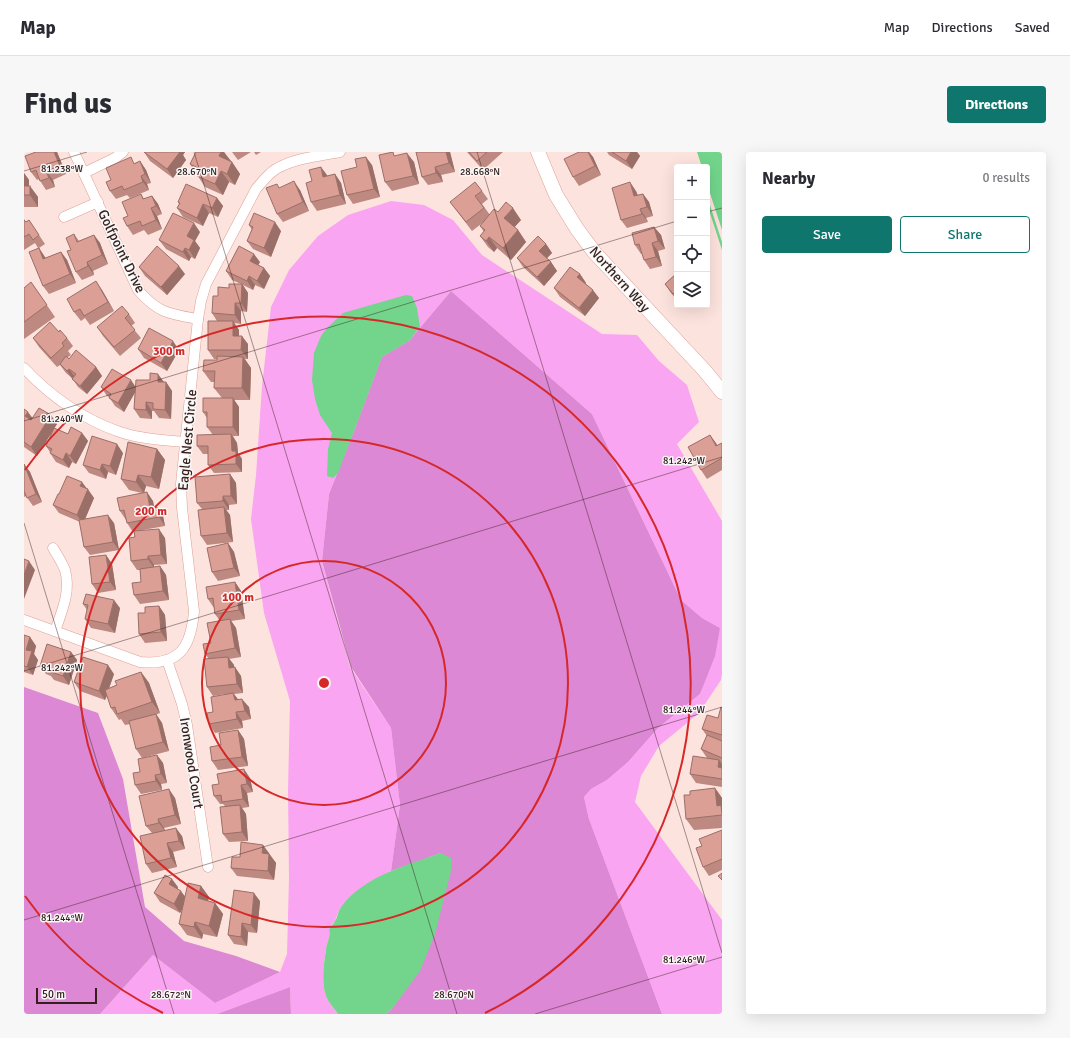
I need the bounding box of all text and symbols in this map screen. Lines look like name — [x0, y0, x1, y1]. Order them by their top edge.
text: Map — [20, 16, 56, 40]
text: Map — [884, 19, 910, 36]
text: Directions — [932, 19, 993, 36]
text: Saved — [1015, 19, 1050, 36]
button: Directions — [947, 86, 1046, 123]
text: Find us — [24, 87, 112, 121]
text: 81.238°W — [41, 163, 83, 175]
map controls — [674, 164, 710, 308]
button: + — [674, 164, 710, 200]
text: 28.670°N — [177, 166, 217, 178]
text: 28.668°N — [460, 166, 500, 178]
text: Nearby — [762, 168, 815, 189]
text: 0 results — [982, 170, 1030, 186]
button: − — [674, 200, 710, 236]
street label: Golfpoint Drive — [94, 207, 149, 296]
button: Save — [762, 216, 892, 253]
button: Share — [900, 216, 1030, 253]
button: locate — [674, 236, 710, 272]
street label: Northern Way — [586, 243, 654, 316]
button: layers — [674, 272, 710, 308]
text: 300 m — [153, 344, 185, 359]
street label: Eagle Nest Circle — [175, 389, 200, 491]
text: 81.240°W — [41, 413, 83, 425]
text: 81.242°W — [663, 455, 705, 467]
text: 200 m — [135, 504, 167, 519]
text: 100 m — [222, 590, 254, 605]
text: 81.242°W — [41, 662, 83, 674]
centre of rings — [317, 676, 331, 690]
text: 81.244°W — [663, 704, 705, 716]
street label: Ironwood Court — [176, 716, 207, 810]
text: 81.244°W — [41, 912, 83, 924]
text: 81.246°W — [663, 954, 705, 966]
scale bar — [36, 986, 97, 1005]
text: 50 m — [42, 988, 65, 1001]
text: 28.672°N — [151, 989, 191, 1001]
text: 28.670°N — [434, 989, 474, 1001]

